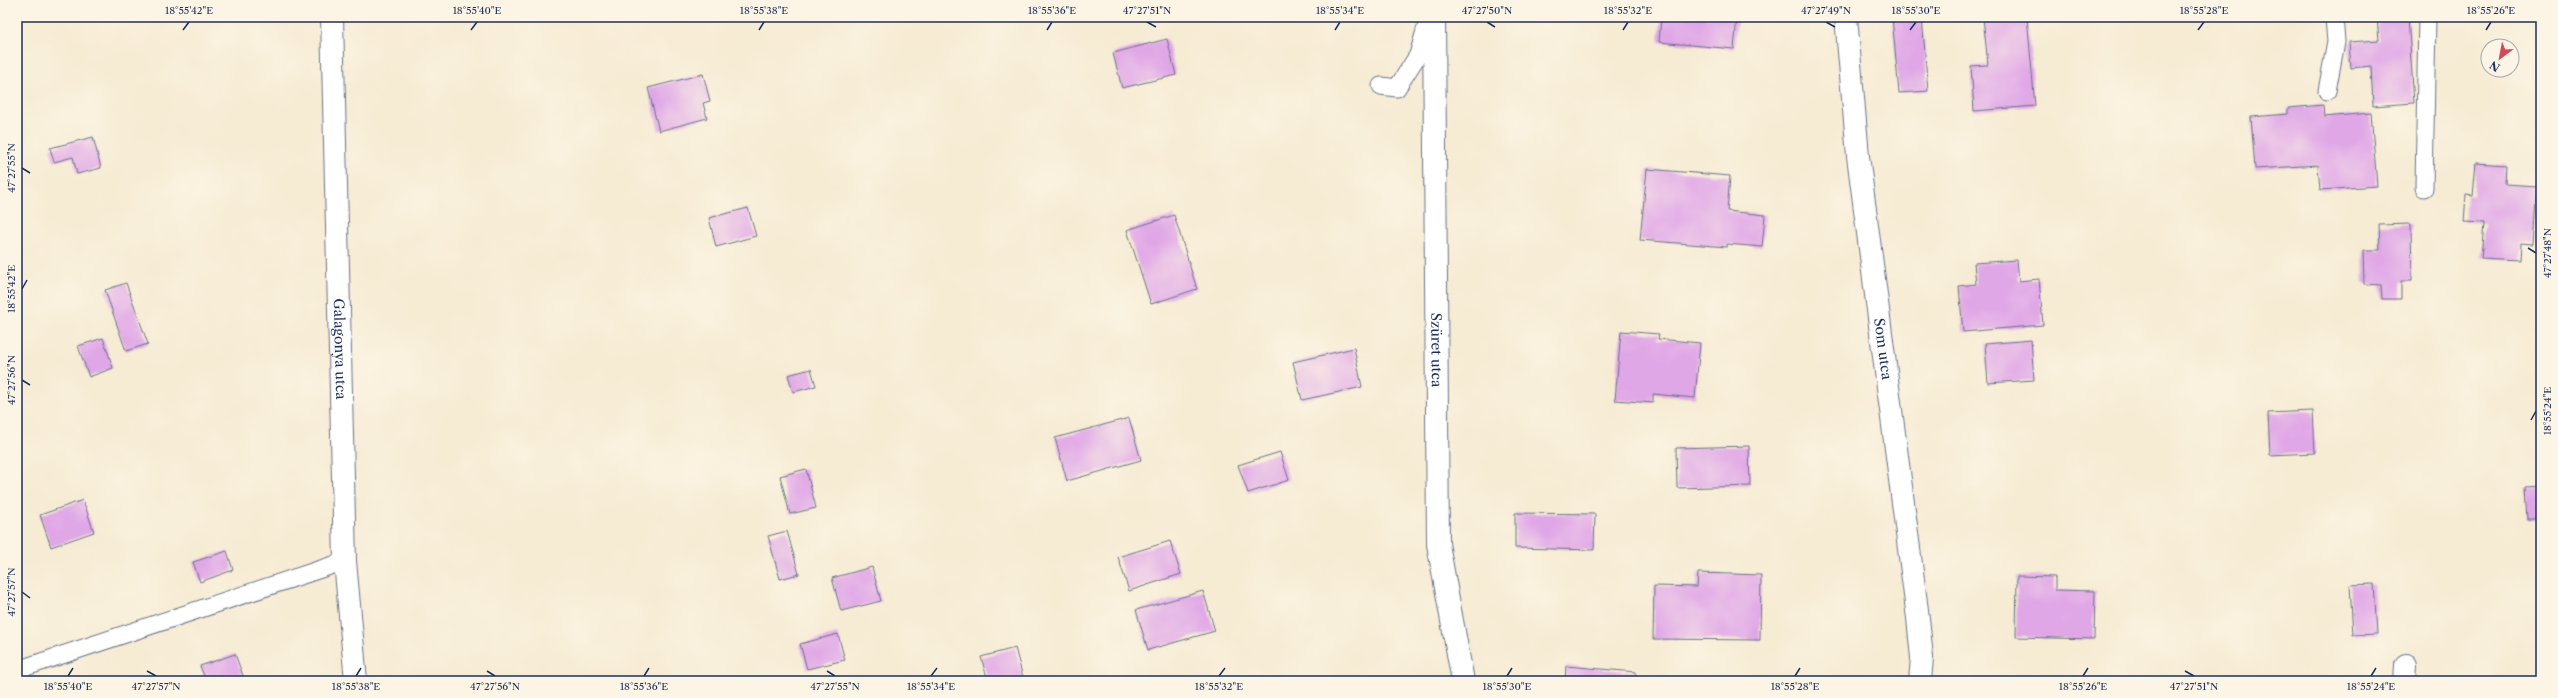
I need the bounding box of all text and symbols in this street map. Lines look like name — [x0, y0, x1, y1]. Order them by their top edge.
text: 18°55'42"E — [165, 4, 213, 17]
text: 18°55'40"E — [453, 4, 501, 17]
text: 18°55'38"E — [740, 4, 788, 17]
text: 18°55'36"E — [1028, 4, 1076, 17]
text: 47°27'51"N — [1123, 4, 1171, 17]
text: 18°55'34"E — [1316, 4, 1364, 17]
text: 47°27'50"N — [1462, 4, 1512, 17]
text: 18°55'32"E — [1604, 4, 1652, 17]
text: 47°27'49"N — [1801, 4, 1851, 17]
text: 18°55'30"E — [1892, 4, 1941, 17]
text: 18°55'28"E — [2180, 4, 2228, 17]
text: 18°55'26"E — [2467, 4, 2515, 17]
north arrow — [2480, 38, 2520, 78]
text: N — [2487, 58, 2502, 75]
text: 47°27'55"N — [5, 143, 18, 193]
text: 47°27'48"N — [2541, 228, 2554, 278]
text: 18°55'42"E — [5, 265, 18, 313]
street label: Galagonya utca — [330, 298, 350, 400]
street label: Szüret utca — [1427, 313, 1446, 388]
street label: Som utca — [1870, 317, 1896, 381]
text: 47°27'56"N — [5, 355, 18, 405]
text: 18°55'24"E — [2541, 387, 2554, 435]
text: 47°27'57"N — [5, 567, 18, 617]
text: 18°55'40"E — [44, 680, 92, 693]
text: 47°27'57"N — [131, 680, 181, 693]
text: 18°55'38"E — [332, 680, 380, 693]
text: 47°27'56"N — [470, 680, 520, 693]
text: 18°55'36"E — [620, 680, 668, 693]
text: 47°27'55"N — [810, 680, 860, 693]
text: 18°55'34"E — [907, 680, 955, 693]
text: 18°55'32"E — [1195, 680, 1243, 693]
text: 18°55'30"E — [1483, 680, 1532, 693]
text: 18°55'28"E — [1771, 680, 1819, 693]
text: 18°55'26"E — [2059, 680, 2107, 693]
text: 47°27'51"N — [2170, 680, 2218, 693]
text: 18°55'24"E — [2347, 680, 2395, 693]

